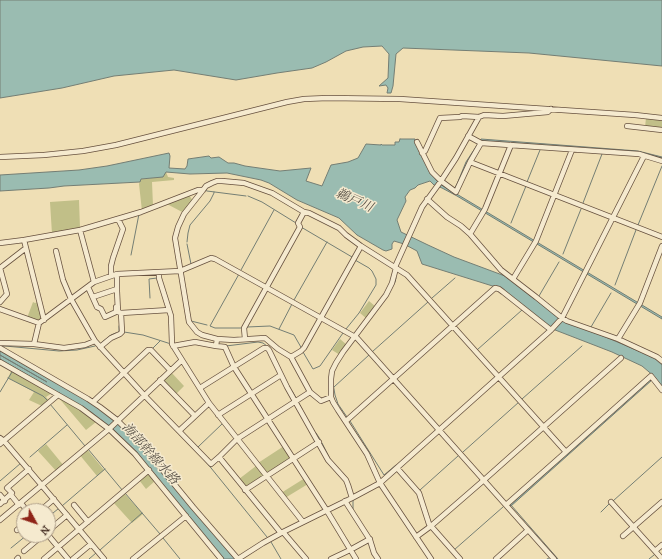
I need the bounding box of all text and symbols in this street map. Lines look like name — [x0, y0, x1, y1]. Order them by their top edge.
water label: 鵜戸川 — [333, 186, 375, 216]
water label: 海部幹線水路 — [118, 420, 182, 488]
north arrow — [16, 503, 56, 543]
text: N — [37, 523, 52, 538]

